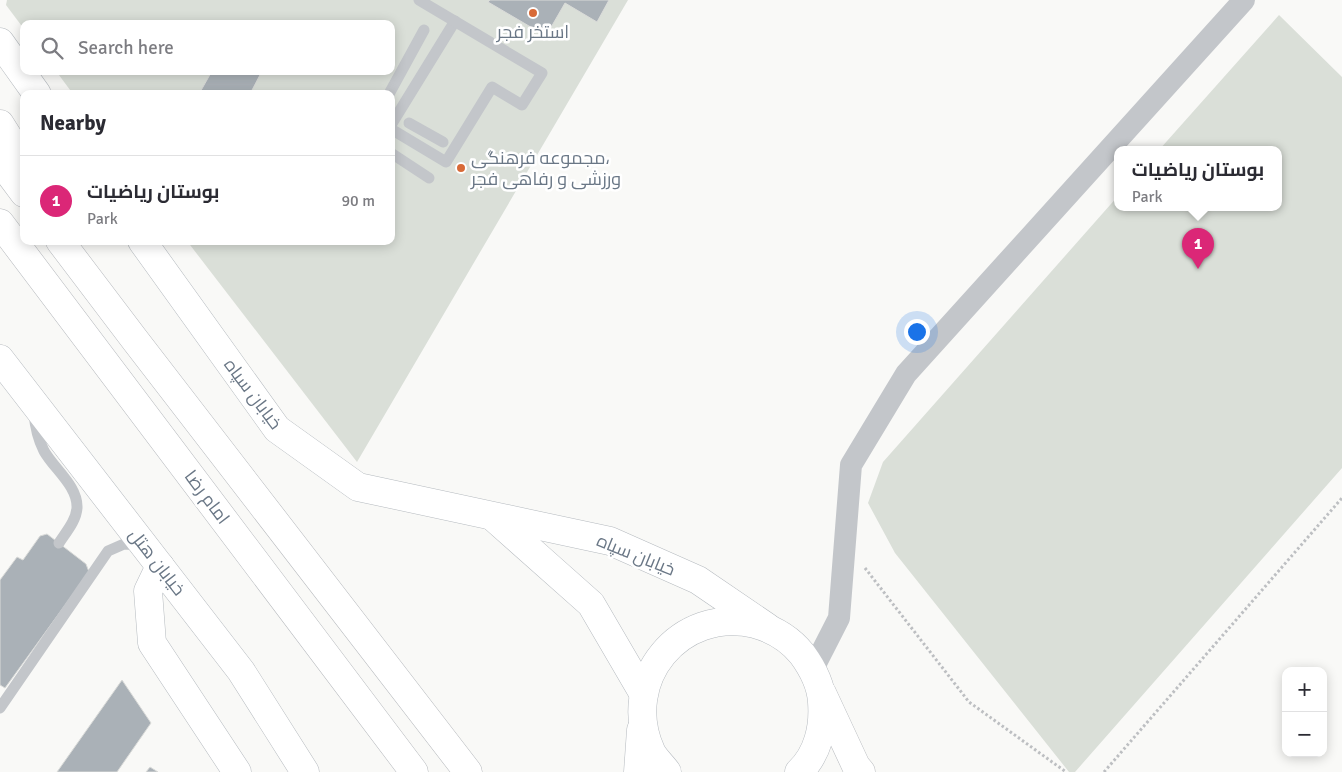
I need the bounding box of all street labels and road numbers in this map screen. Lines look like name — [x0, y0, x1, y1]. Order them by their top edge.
street label: خیابان سپاه — [219, 354, 287, 434]
street label: امام رضا — [179, 466, 234, 529]
street label: خیابان هتل — [124, 524, 190, 600]
street label: خیابان سپاه — [594, 529, 678, 581]

